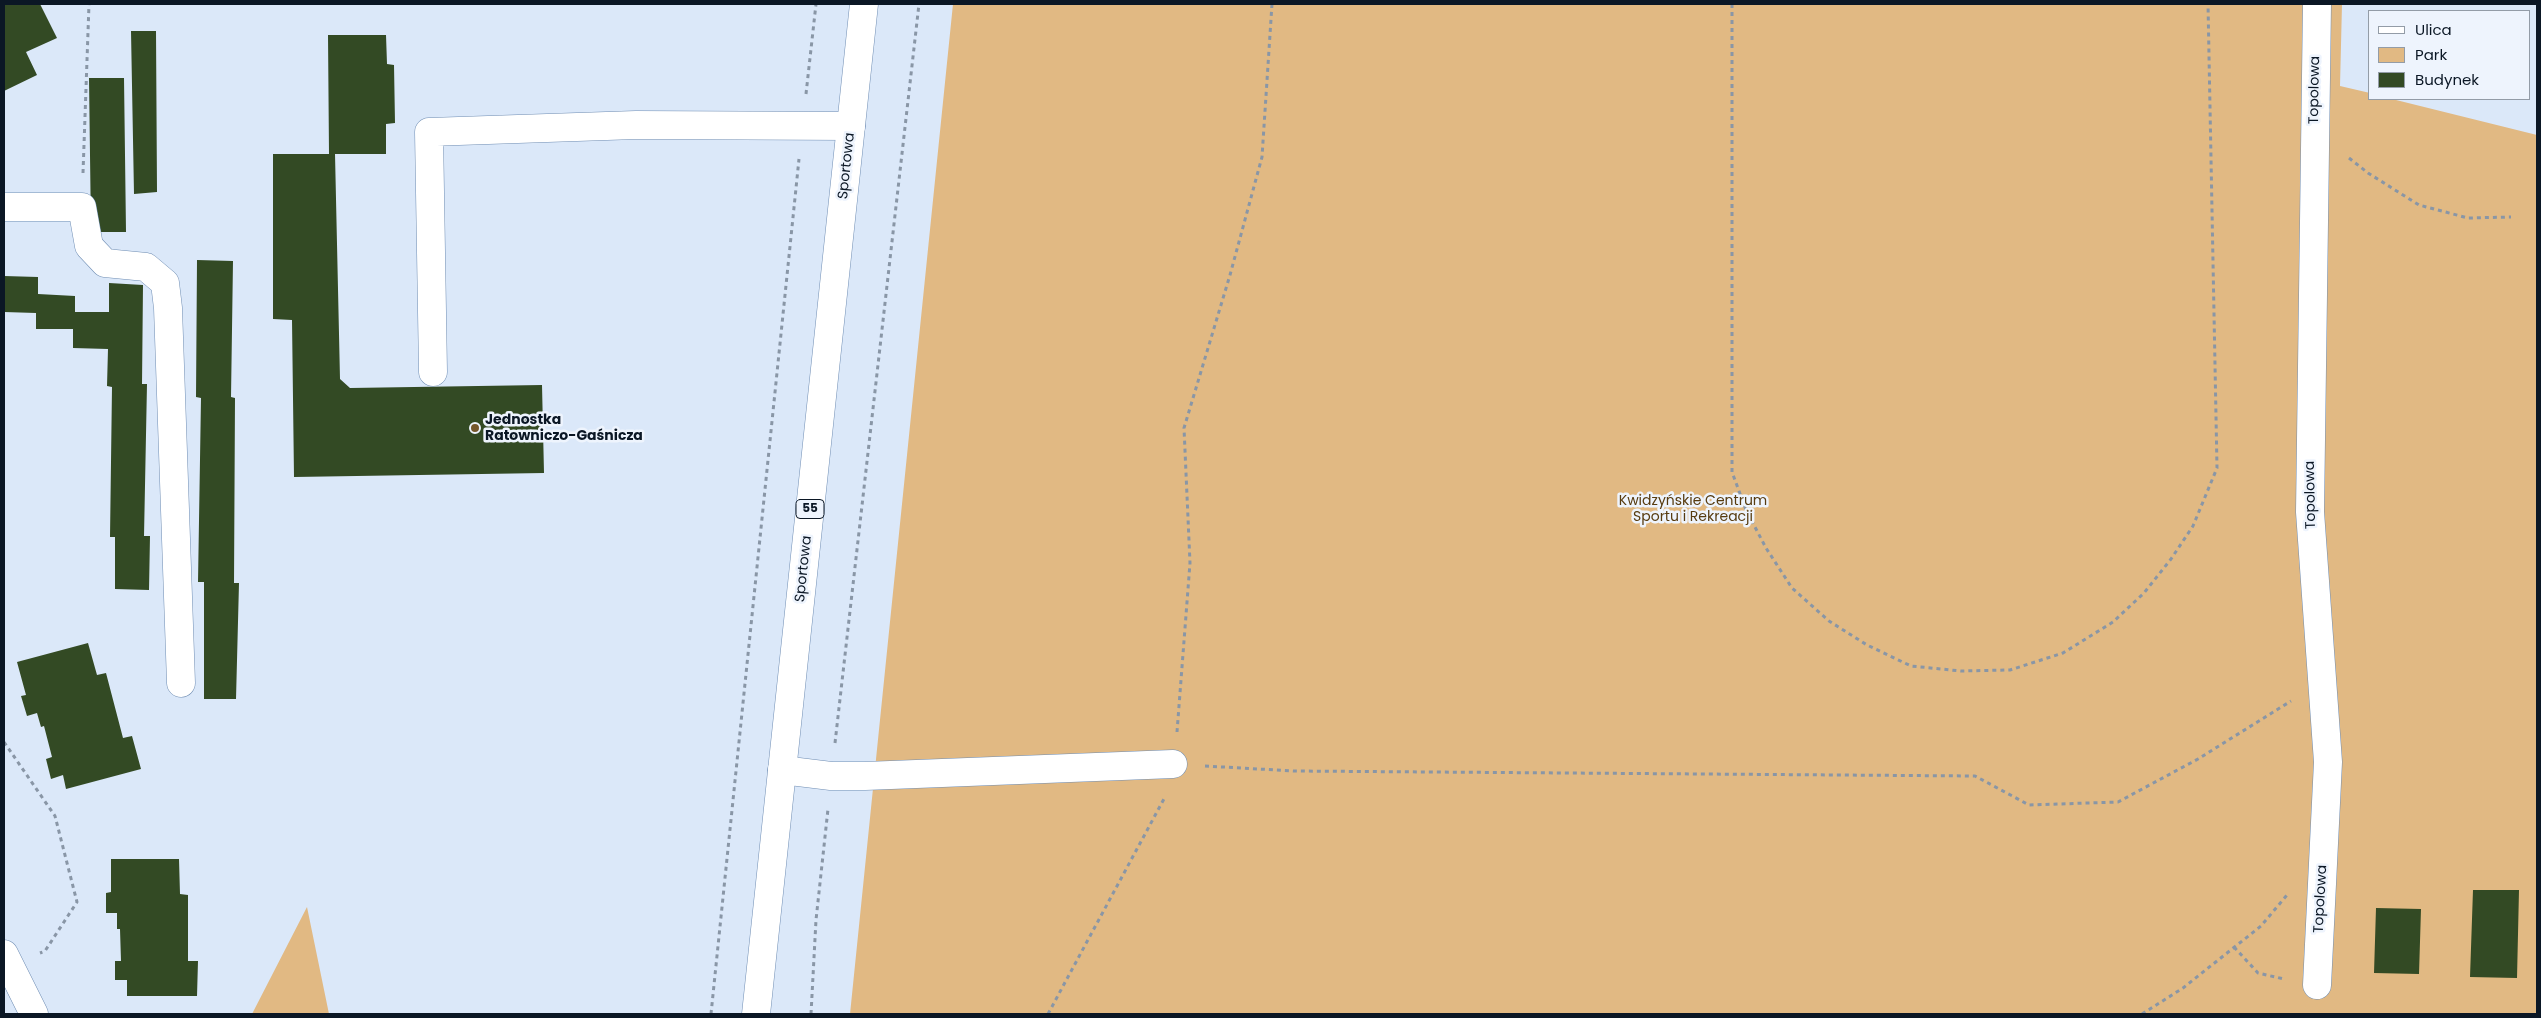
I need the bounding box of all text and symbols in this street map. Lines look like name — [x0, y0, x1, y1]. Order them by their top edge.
legend — [2368, 10, 2531, 100]
text: Ulica — [2415, 19, 2452, 40]
text: Park — [2415, 44, 2447, 65]
street label: Topolowa — [2306, 56, 2324, 124]
text: Budynek — [2415, 69, 2479, 90]
street label: Sportowa — [835, 132, 859, 200]
place label: Jednostka Ratowniczo-Gaśnicza — [485, 412, 643, 444]
marker: Jednostka Ratowniczo-Gaśnicza — [469, 422, 481, 434]
street label: Topolowa — [2302, 461, 2320, 529]
park label: Kwidzyńskie Centrum Sportu i Rekreacji — [1619, 493, 1767, 526]
road number: 55 — [796, 499, 824, 518]
street label: Sportowa — [792, 535, 816, 603]
street label: Topolowa — [2311, 864, 2331, 934]

